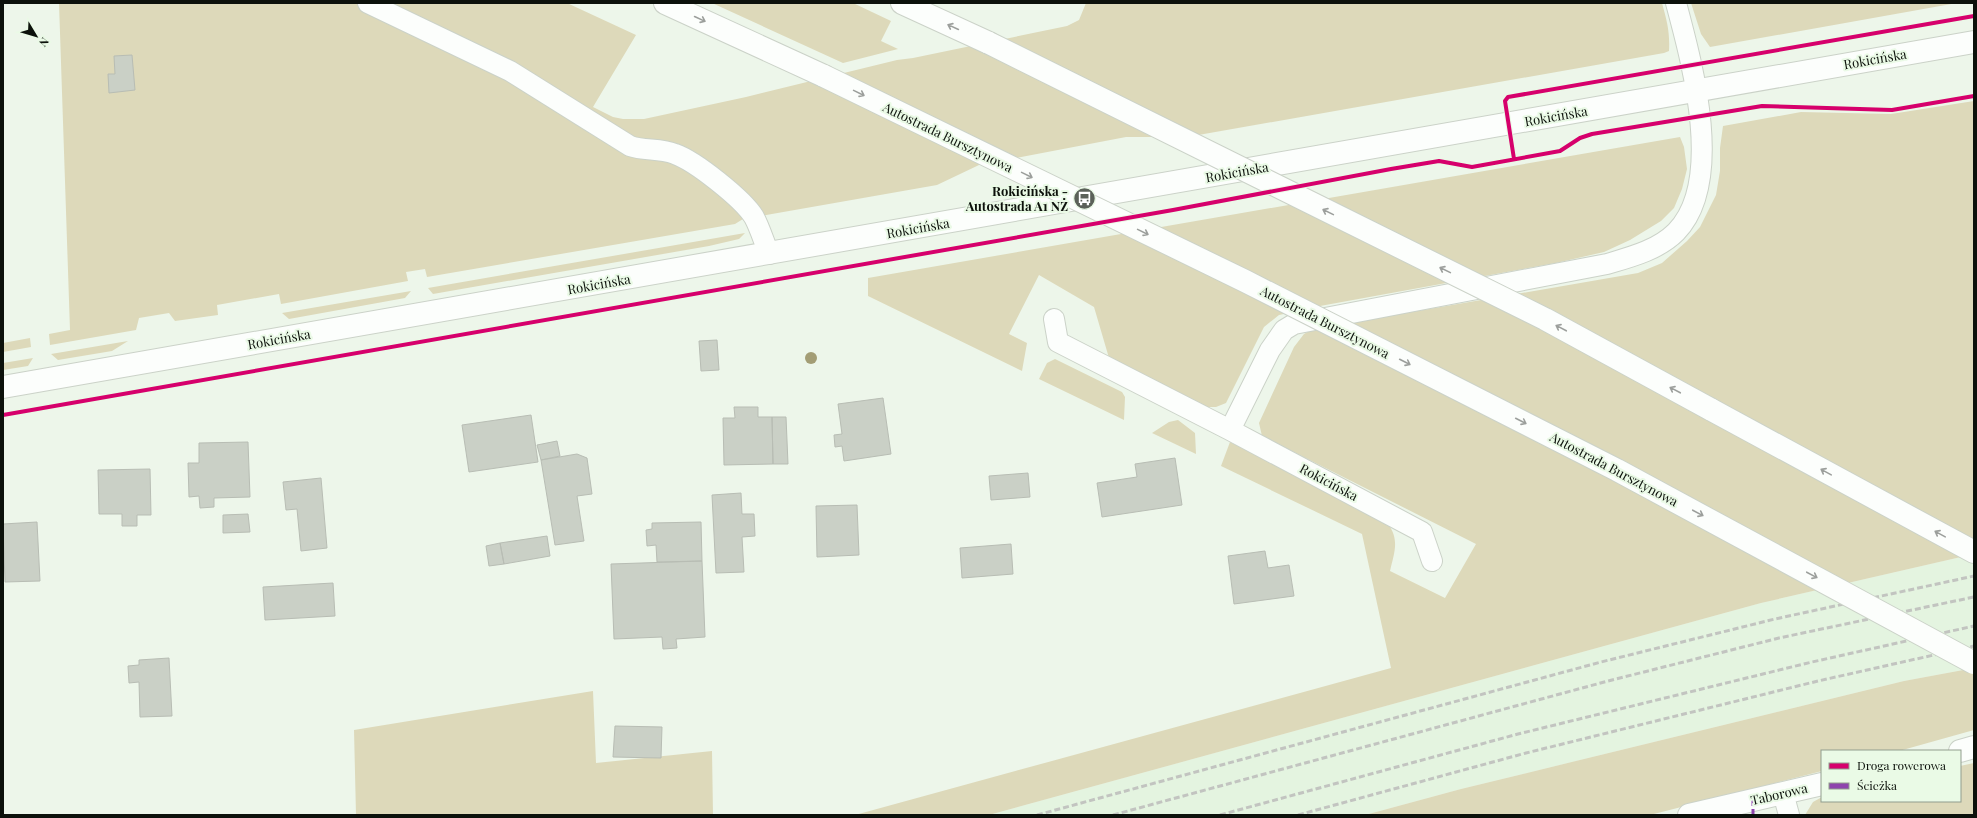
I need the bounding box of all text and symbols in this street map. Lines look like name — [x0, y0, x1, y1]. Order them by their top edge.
north arrow — [16, 16, 56, 56]
one-way arrow — [694, 16, 706, 23]
one-way arrow — [948, 23, 960, 30]
text: N — [36, 35, 53, 50]
street label: Rokicińska — [1842, 45, 1908, 72]
one-way arrow — [853, 90, 865, 98]
street label: Autostrada Bursztynowa — [879, 97, 1017, 176]
street label: Rokicińska — [1523, 102, 1589, 129]
street label: Rokicińska — [1204, 158, 1270, 185]
one-way arrow — [1020, 172, 1032, 179]
place label: Rokicińska - Autostrada A1 NŻ — [965, 182, 1068, 214]
bus stop icon: Rokicińska - Autostrada A1 NŻ — [1071, 185, 1097, 211]
one-way arrow — [1323, 208, 1335, 215]
street label: Rokicińska — [885, 214, 951, 241]
one-way arrow — [1137, 229, 1149, 236]
one-way arrow — [1439, 266, 1451, 273]
street label: Rokicińska — [566, 270, 632, 297]
street label: Autostrada Bursztynowa — [1257, 281, 1393, 362]
one-way arrow — [1555, 324, 1567, 331]
street label: Rokicińska — [246, 325, 312, 352]
one-way arrow — [1398, 359, 1410, 366]
one-way arrow — [1669, 386, 1681, 393]
one-way arrow — [1514, 417, 1526, 425]
street label: Autostrada Bursztynowa — [1546, 427, 1682, 510]
street label: Rokicińska — [1297, 459, 1362, 504]
one-way arrow — [1820, 467, 1832, 475]
one-way arrow — [1692, 510, 1704, 518]
one-way arrow — [1934, 529, 1946, 537]
one-way arrow — [1806, 572, 1818, 580]
legend — [1821, 750, 1961, 802]
text: Droga rowerowa — [1857, 757, 1946, 773]
text: Ścieżka — [1857, 777, 1897, 793]
street label: Taborowa — [1749, 779, 1809, 808]

